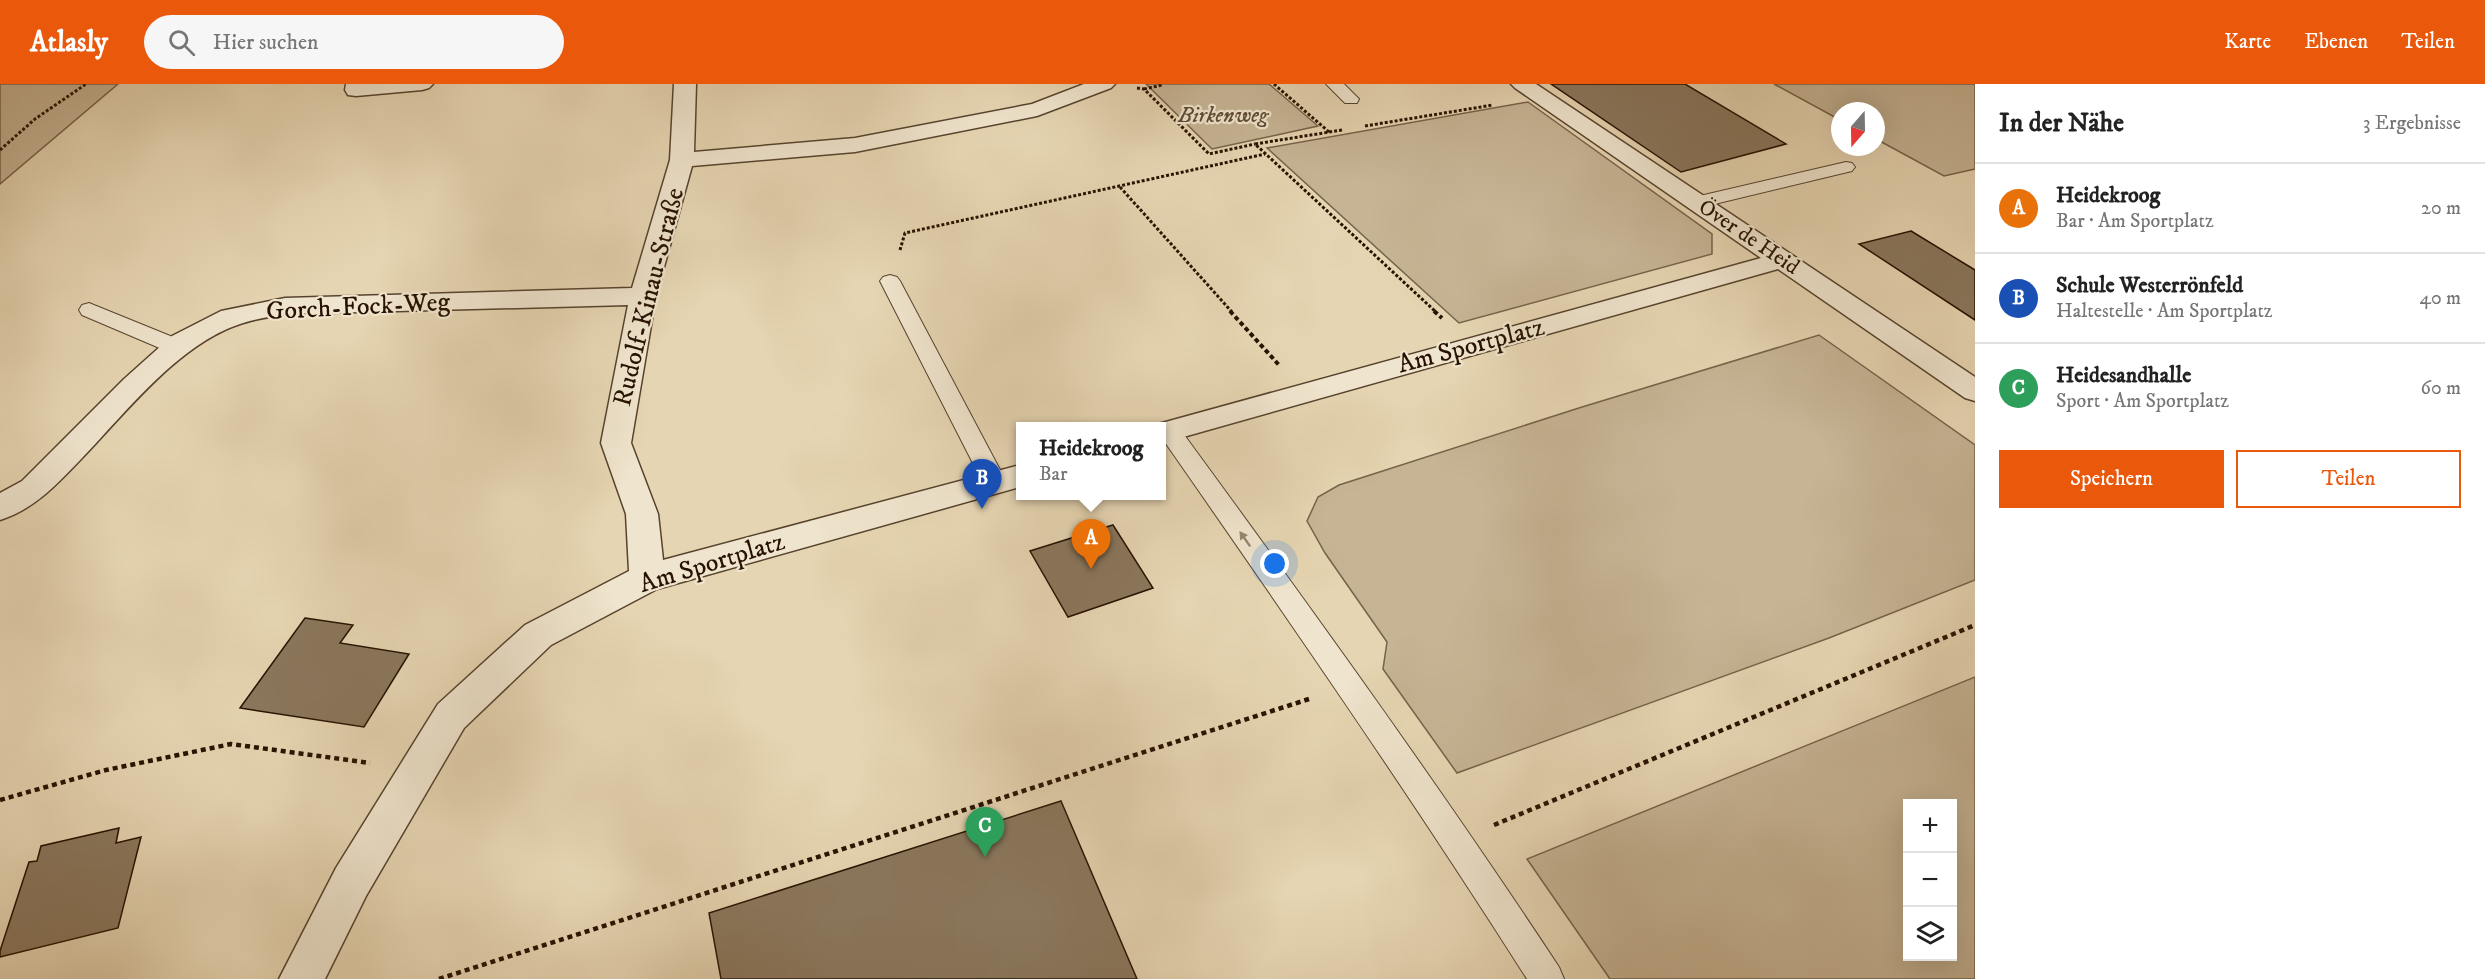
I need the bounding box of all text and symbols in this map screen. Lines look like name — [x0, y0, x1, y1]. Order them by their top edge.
search box — [144, 15, 564, 69]
text: Atlasly — [30, 25, 108, 60]
icon: search — [165, 26, 198, 59]
text: Hier suchen — [213, 29, 318, 56]
text: Karte — [2224, 29, 2271, 55]
text: Ebenen — [2304, 29, 2368, 55]
text: Teilen — [2401, 29, 2455, 55]
park label: Birkenweg — [1177, 102, 1270, 129]
north arrow — [1831, 102, 1885, 156]
text: In der Nähe — [1999, 107, 2124, 140]
text: 3 Ergebnisse — [2363, 111, 2461, 136]
text: Heidekroog — [2056, 182, 2160, 209]
street label: Rudolf-Kinau-Straße — [606, 184, 692, 410]
street label: Över de Heid — [1693, 193, 1805, 281]
text: A — [2012, 196, 2025, 221]
text: 20 m — [2421, 196, 2461, 221]
text: Bar · Am Sportplatz — [2056, 209, 2214, 234]
text: Schule Westerrönfeld — [2056, 272, 2243, 299]
street label: Gorch-Fock-Weg — [265, 286, 451, 328]
text: B — [2012, 286, 2025, 311]
text: 40 m — [2419, 286, 2461, 311]
text: Haltestelle · Am Sportplatz — [2056, 299, 2273, 324]
street label: Am Sportplatz — [1394, 311, 1548, 381]
text: Heidesandhalle — [2056, 362, 2191, 389]
text: C — [2012, 376, 2025, 401]
text: 60 m — [2421, 376, 2461, 401]
text: Sport · Am Sportplatz — [2056, 389, 2229, 414]
popup — [1016, 422, 1166, 500]
text: Heidekroog — [1039, 435, 1143, 462]
button: Speichern — [1999, 450, 2224, 508]
button: Teilen — [2236, 450, 2461, 508]
pin: B — [962, 460, 1002, 509]
text: Bar — [1039, 462, 1067, 487]
pin: A — [1072, 520, 1110, 569]
street label: Am Sportplatz — [635, 525, 789, 601]
one-way arrow — [1239, 531, 1251, 547]
your location — [1260, 549, 1289, 578]
map controls — [1903, 799, 1957, 961]
button: + — [1903, 799, 1957, 853]
pin: C — [966, 808, 1004, 857]
button: − — [1903, 853, 1957, 907]
button: layers — [1903, 907, 1957, 961]

